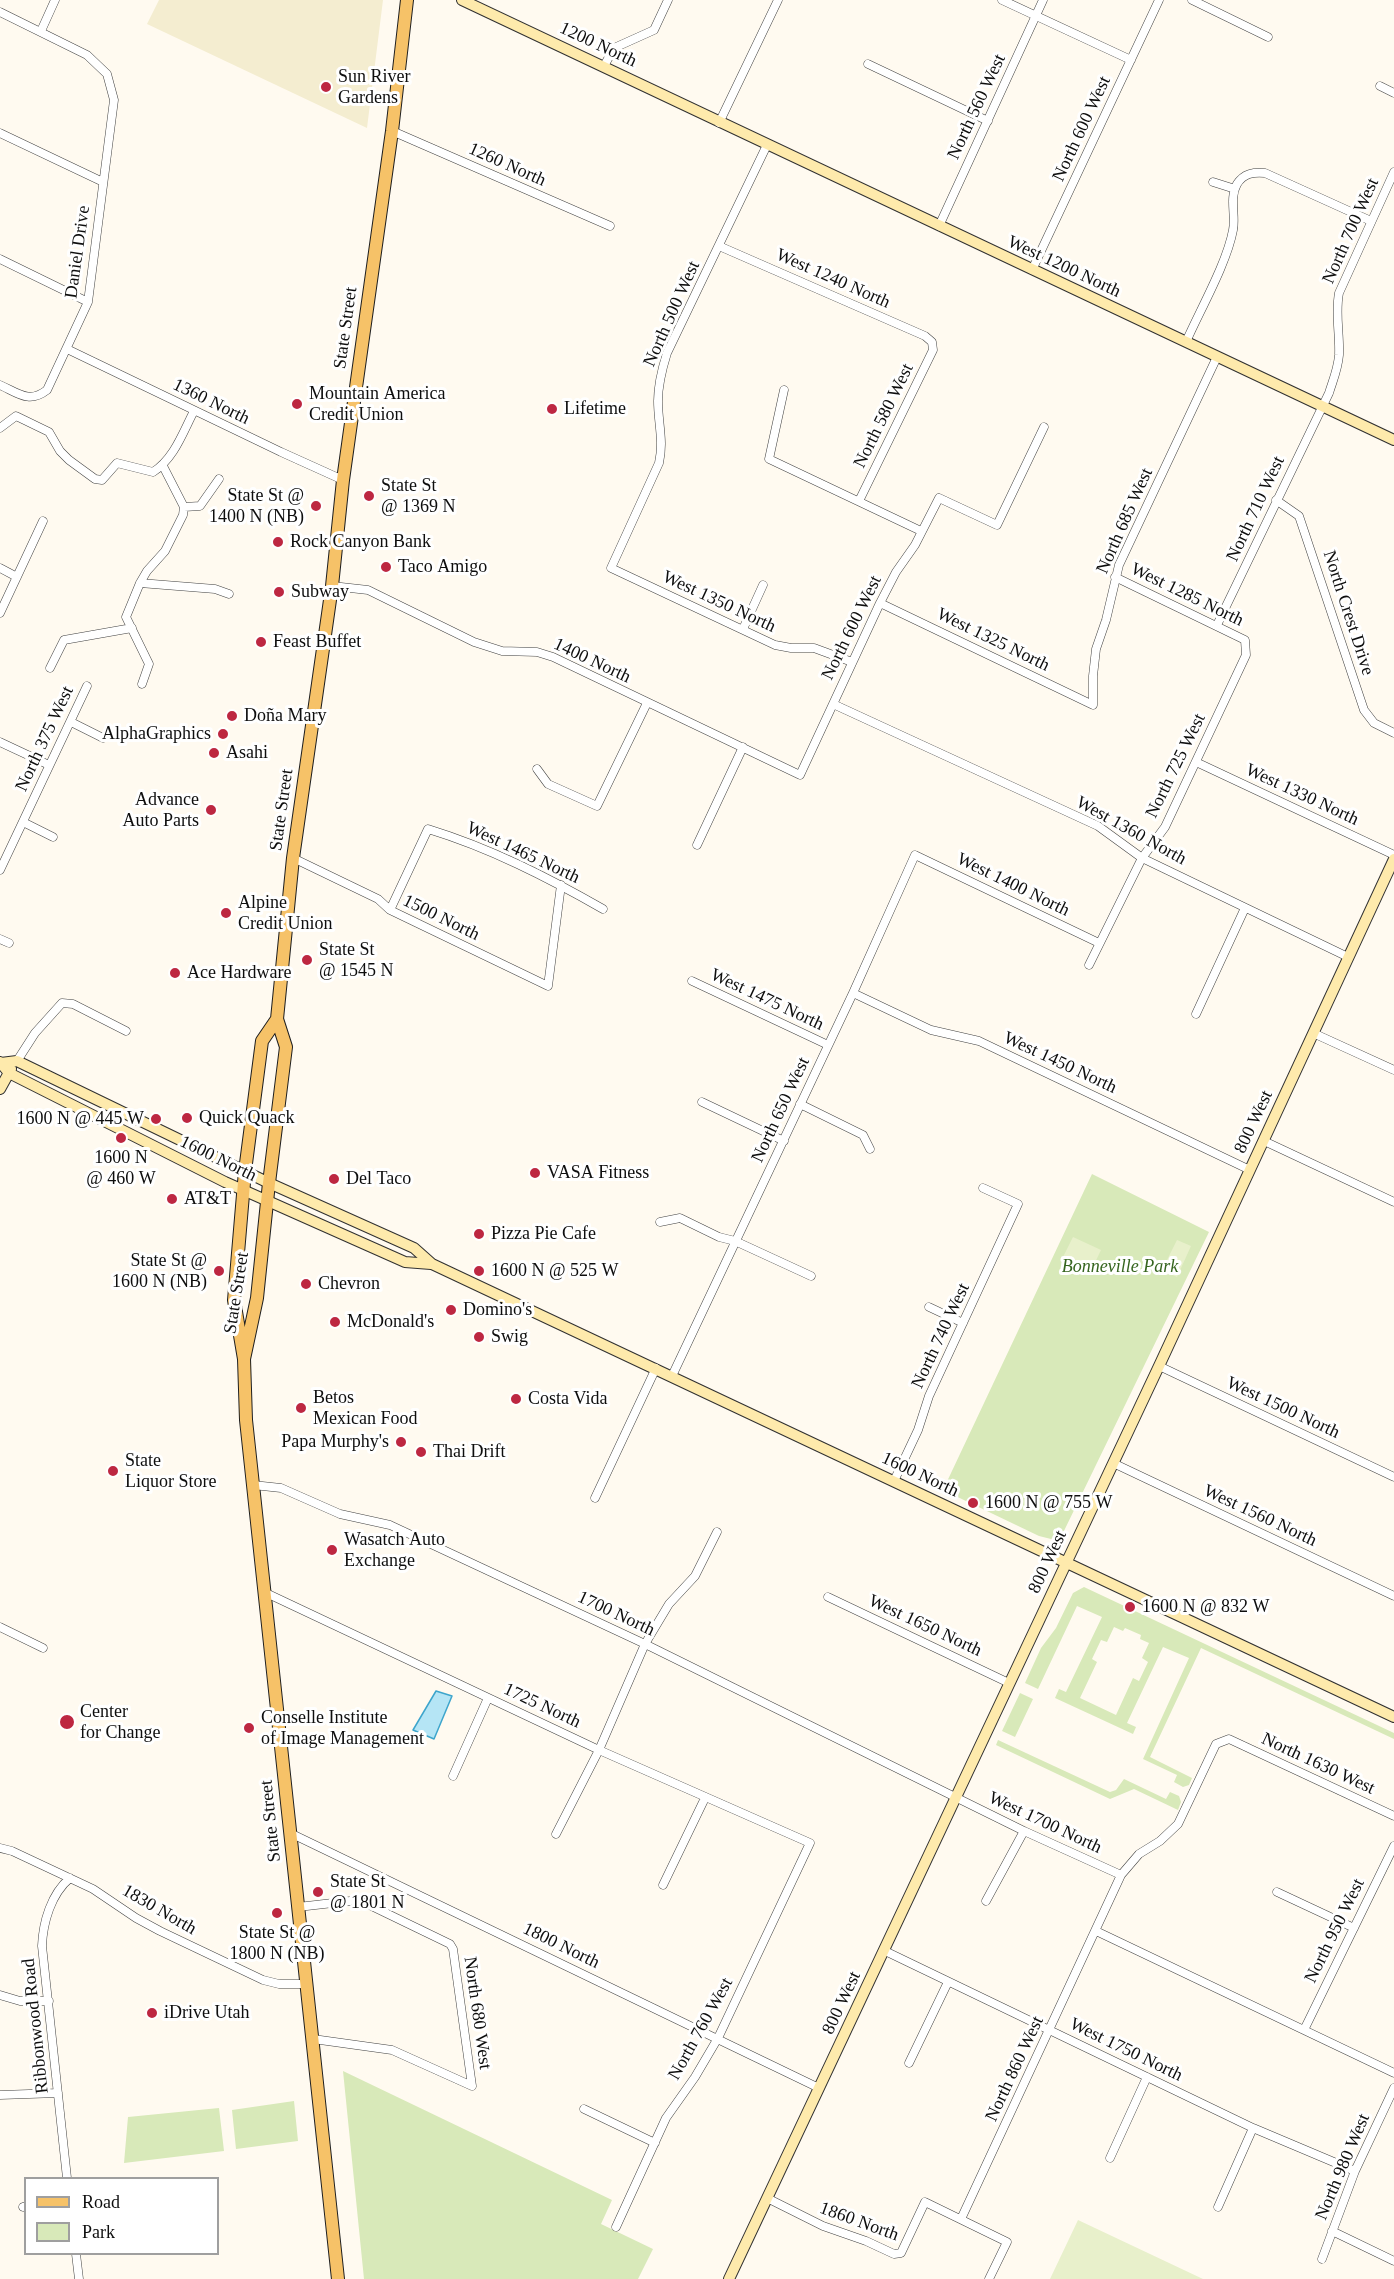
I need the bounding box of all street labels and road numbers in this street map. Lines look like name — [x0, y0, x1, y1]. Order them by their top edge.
street label: 1200 North — [556, 18, 640, 72]
street label: North 560 West — [943, 51, 1011, 163]
street label: North 600 West — [1048, 73, 1116, 185]
street label: 1260 North — [465, 138, 549, 192]
street label: North 700 West — [1318, 175, 1384, 287]
street label: Daniel Drive — [61, 204, 95, 300]
street label: West 1200 North — [1004, 231, 1124, 303]
street label: West 1240 North — [773, 244, 893, 314]
street label: North 500 West — [639, 258, 705, 370]
street label: State Street — [330, 286, 362, 370]
street label: North 580 West — [849, 360, 919, 472]
street label: 1360 North — [169, 374, 253, 430]
street label: North 710 West — [1222, 453, 1290, 565]
street label: North 685 West — [1092, 465, 1158, 577]
street label: North Crest Drive — [1318, 548, 1378, 678]
street label: West 1285 North — [1127, 558, 1247, 632]
street label: West 1350 North — [659, 566, 779, 638]
street label: North 600 West — [817, 572, 887, 684]
street label: West 1325 North — [933, 603, 1053, 677]
street label: 1400 North — [550, 634, 634, 688]
street label: North 375 West — [11, 683, 79, 795]
street label: North 725 West — [1141, 710, 1211, 822]
street label: West 1330 North — [1242, 759, 1362, 831]
street label: State Street — [266, 768, 298, 852]
street label: West 1360 North — [1072, 792, 1190, 870]
street label: West 1465 North — [463, 817, 583, 889]
street label: West 1400 North — [953, 848, 1073, 922]
street label: 1500 North — [399, 890, 483, 946]
street label: West 1475 North — [707, 964, 827, 1036]
street label: West 1450 North — [1000, 1027, 1120, 1099]
street label: North 650 West — [747, 1054, 815, 1166]
street label: 800 West — [1230, 1087, 1278, 1157]
street label: 1600 North — [176, 1131, 260, 1187]
street label: State Street — [220, 1251, 254, 1335]
street label: North 740 West — [907, 1280, 975, 1392]
street label: West 1500 North — [1223, 1372, 1343, 1444]
street label: 1600 North — [878, 1448, 962, 1502]
street label: West 1560 North — [1200, 1480, 1320, 1552]
street label: 800 West — [1024, 1527, 1072, 1597]
street label: 1700 North — [574, 1587, 658, 1641]
street label: West 1650 North — [865, 1590, 985, 1662]
street label: 1725 North — [500, 1679, 584, 1733]
street label: North 1630 West — [1258, 1728, 1378, 1800]
street label: State Street — [256, 1779, 286, 1863]
street label: West 1700 North — [985, 1787, 1105, 1859]
street label: North 950 West — [1300, 1875, 1370, 1987]
street label: 1830 North — [118, 1880, 200, 1940]
street label: 1800 North — [519, 1918, 603, 1974]
street label: North 680 West — [458, 1955, 496, 2071]
street label: Ribbonwood Road — [18, 1957, 54, 2095]
street label: 800 West — [818, 1968, 866, 2038]
street label: North 760 West — [664, 1974, 738, 2084]
street label: North 860 West — [981, 2013, 1049, 2125]
street label: West 1750 North — [1066, 2013, 1186, 2087]
street label: North 980 West — [1311, 2111, 1375, 2223]
street label: 1860 North — [817, 2198, 901, 2246]

